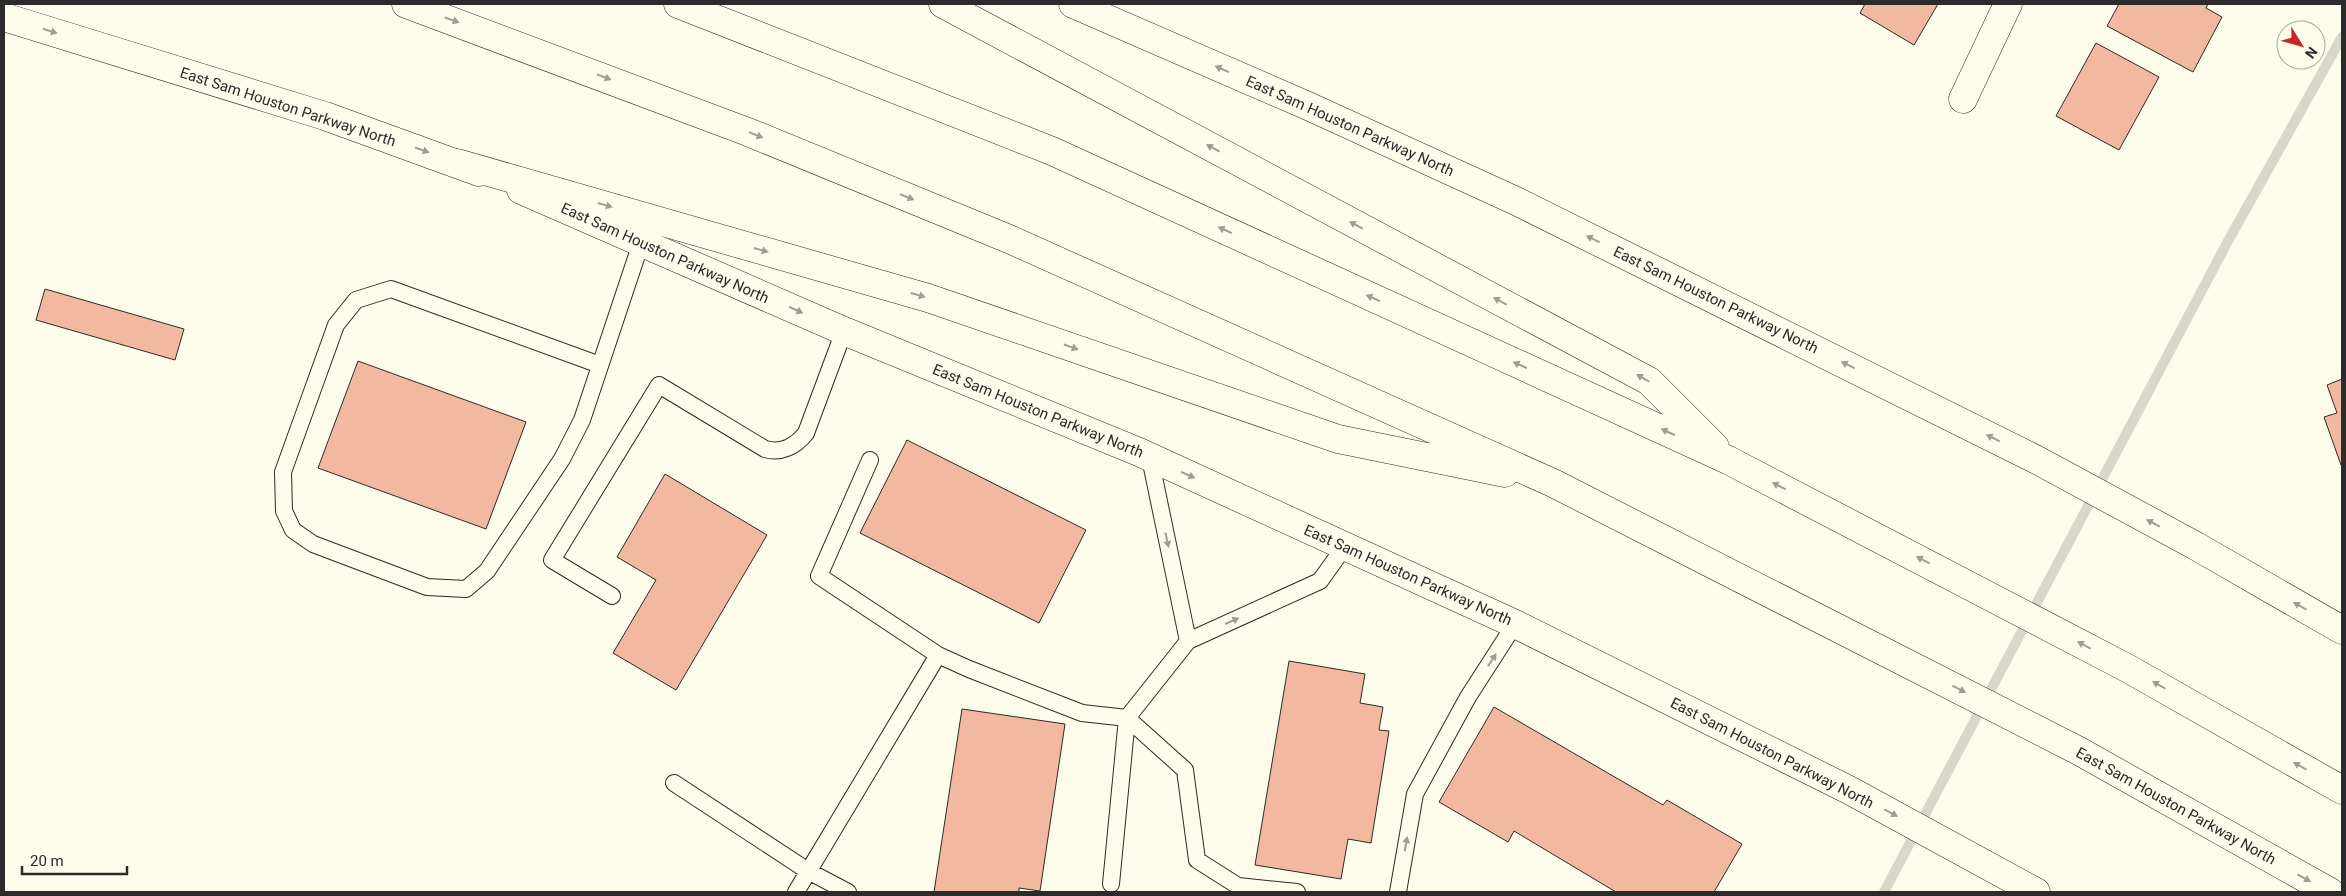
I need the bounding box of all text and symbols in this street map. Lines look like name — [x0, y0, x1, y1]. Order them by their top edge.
one-way arrow — [445, 17, 460, 24]
north arrow — [2276, 20, 2326, 70]
one-way arrow — [43, 28, 58, 36]
text: N — [2302, 44, 2321, 62]
street label: East Sam Houston Parkway North — [178, 64, 398, 150]
one-way arrow — [1215, 64, 1229, 72]
street label: East Sam Houston Parkway North — [1243, 72, 1457, 180]
one-way arrow — [597, 74, 612, 81]
one-way arrow — [749, 132, 763, 140]
one-way arrow — [1206, 144, 1220, 152]
one-way arrow — [414, 147, 429, 154]
one-way arrow — [899, 194, 914, 201]
street label: East Sam Houston Parkway North — [558, 199, 772, 307]
one-way arrow — [598, 202, 613, 210]
one-way arrow — [1349, 221, 1364, 229]
one-way arrow — [1218, 226, 1232, 234]
one-way arrow — [1585, 235, 1600, 243]
street label: East Sam Houston Parkway North — [1611, 242, 1821, 358]
one-way arrow — [754, 247, 769, 255]
one-way arrow — [910, 292, 925, 300]
one-way arrow — [1366, 293, 1380, 301]
one-way arrow — [1493, 297, 1506, 306]
one-way arrow — [789, 307, 803, 315]
one-way arrow — [1064, 344, 1079, 352]
street label: East Sam Houston Parkway North — [930, 360, 1146, 462]
one-way arrow — [1513, 361, 1527, 369]
one-way arrow — [1841, 361, 1855, 369]
one-way arrow — [1636, 374, 1649, 383]
one-way arrow — [1661, 428, 1675, 436]
one-way arrow — [1986, 434, 2001, 442]
one-way arrow — [1181, 471, 1195, 479]
one-way arrow — [1771, 482, 1786, 490]
one-way arrow — [2147, 518, 2160, 527]
street label: East Sam Houston Parkway North — [1301, 521, 1515, 629]
one-way arrow — [1163, 532, 1171, 547]
one-way arrow — [1916, 556, 1930, 564]
one-way arrow — [2293, 601, 2307, 610]
one-way arrow — [1225, 616, 1239, 624]
one-way arrow — [2077, 641, 2091, 649]
one-way arrow — [1487, 654, 1496, 667]
one-way arrow — [2152, 681, 2165, 690]
one-way arrow — [1952, 685, 1966, 693]
street label: East Sam Houston Parkway North — [1667, 694, 1877, 812]
street label: East Sam Houston Parkway North — [2073, 743, 2279, 869]
one-way arrow — [2293, 761, 2306, 770]
one-way arrow — [1884, 809, 1899, 817]
one-way arrow — [1403, 836, 1411, 852]
scale bar — [22, 844, 128, 876]
text: 20 m — [30, 852, 64, 870]
one-way arrow — [2297, 874, 2312, 882]

